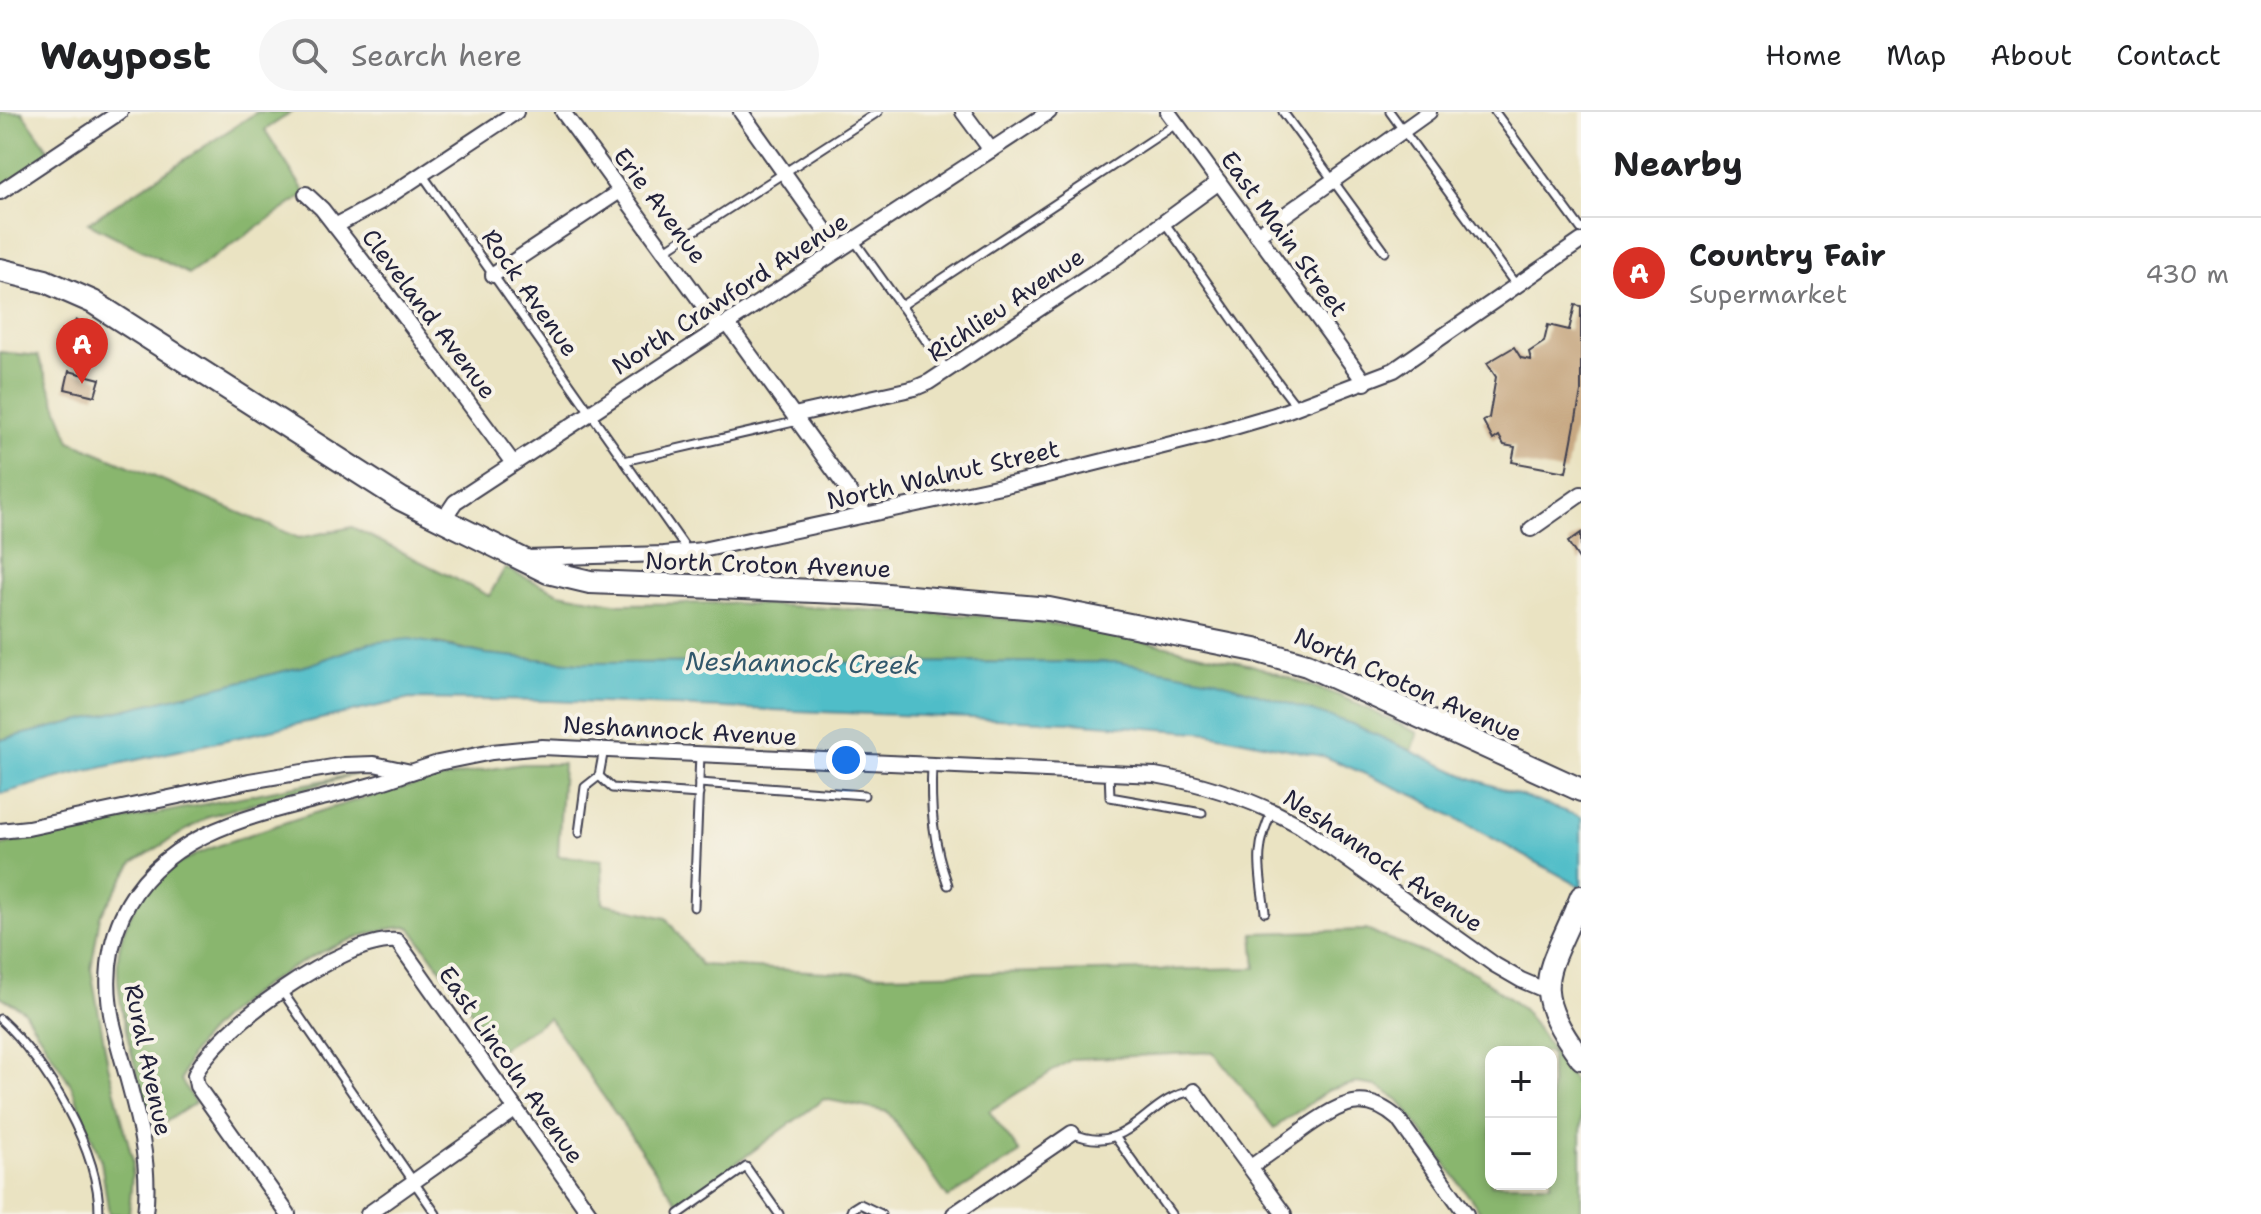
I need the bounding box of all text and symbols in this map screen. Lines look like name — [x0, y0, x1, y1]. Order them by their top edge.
search box — [259, 19, 819, 91]
text: Waypost — [40, 30, 211, 81]
icon: search — [287, 33, 331, 77]
text: Search here — [351, 35, 522, 76]
text: Home — [1765, 36, 1842, 74]
text: Map — [1886, 36, 1946, 74]
text: About — [1990, 36, 2072, 74]
text: Contact — [2116, 36, 2221, 74]
street label: Erie Avenue — [606, 141, 714, 271]
text: Nearby — [1613, 141, 1743, 187]
street label: East Main Street — [1213, 145, 1355, 323]
street label: North Crawford Avenue — [606, 206, 854, 382]
street label: Cleveland Avenue — [354, 222, 504, 406]
street label: Rock Avenue — [474, 223, 586, 363]
text: Country Fair — [1689, 235, 1886, 276]
street label: Richlieu Avenue — [921, 241, 1091, 369]
text: A — [1629, 256, 1649, 291]
text: 430 m — [2145, 256, 2229, 291]
text: Supermarket — [1689, 276, 1847, 311]
pin: A — [56, 318, 108, 384]
street label: North Walnut Street — [824, 433, 1062, 517]
street label: North Croton Avenue — [644, 545, 892, 585]
street label: North Croton Avenue — [1289, 620, 1527, 750]
water label: Neshannock Creek — [685, 643, 919, 682]
street label: Neshannock Avenue — [562, 709, 798, 753]
your location — [826, 740, 866, 780]
street label: Neshannock Avenue — [1277, 782, 1489, 940]
street label: East Lincoln Avenue — [431, 960, 591, 1170]
street label: Rural Avenue — [116, 981, 180, 1139]
map controls — [1485, 1046, 1557, 1190]
button: + — [1485, 1046, 1557, 1118]
button: − — [1485, 1118, 1557, 1190]

